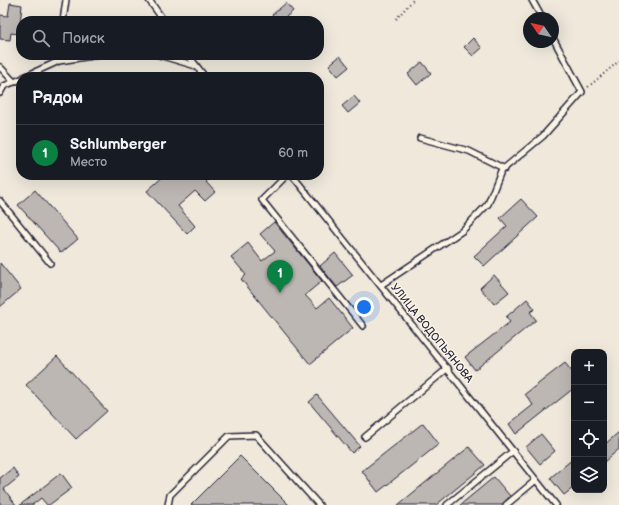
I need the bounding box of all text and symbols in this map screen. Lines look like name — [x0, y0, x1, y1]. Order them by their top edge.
north arrow — [523, 12, 559, 48]
search box — [16, 16, 324, 60]
icon: search — [30, 27, 52, 49]
text: Поиск — [62, 29, 105, 48]
text: Рядом — [32, 88, 83, 108]
text: Schlumberger — [70, 135, 166, 154]
text: 1 — [42, 145, 48, 161]
text: 60 m — [278, 145, 308, 161]
text: Место — [70, 154, 107, 170]
pin: 1 — [267, 260, 293, 293]
street label: УЛИЦА ВОДОПЬЯНОВА — [388, 281, 476, 385]
your location — [354, 297, 374, 317]
map controls — [571, 349, 607, 493]
button: + — [571, 349, 607, 385]
button: − — [571, 385, 607, 421]
button: locate — [571, 421, 607, 457]
button: layers — [571, 457, 607, 493]

